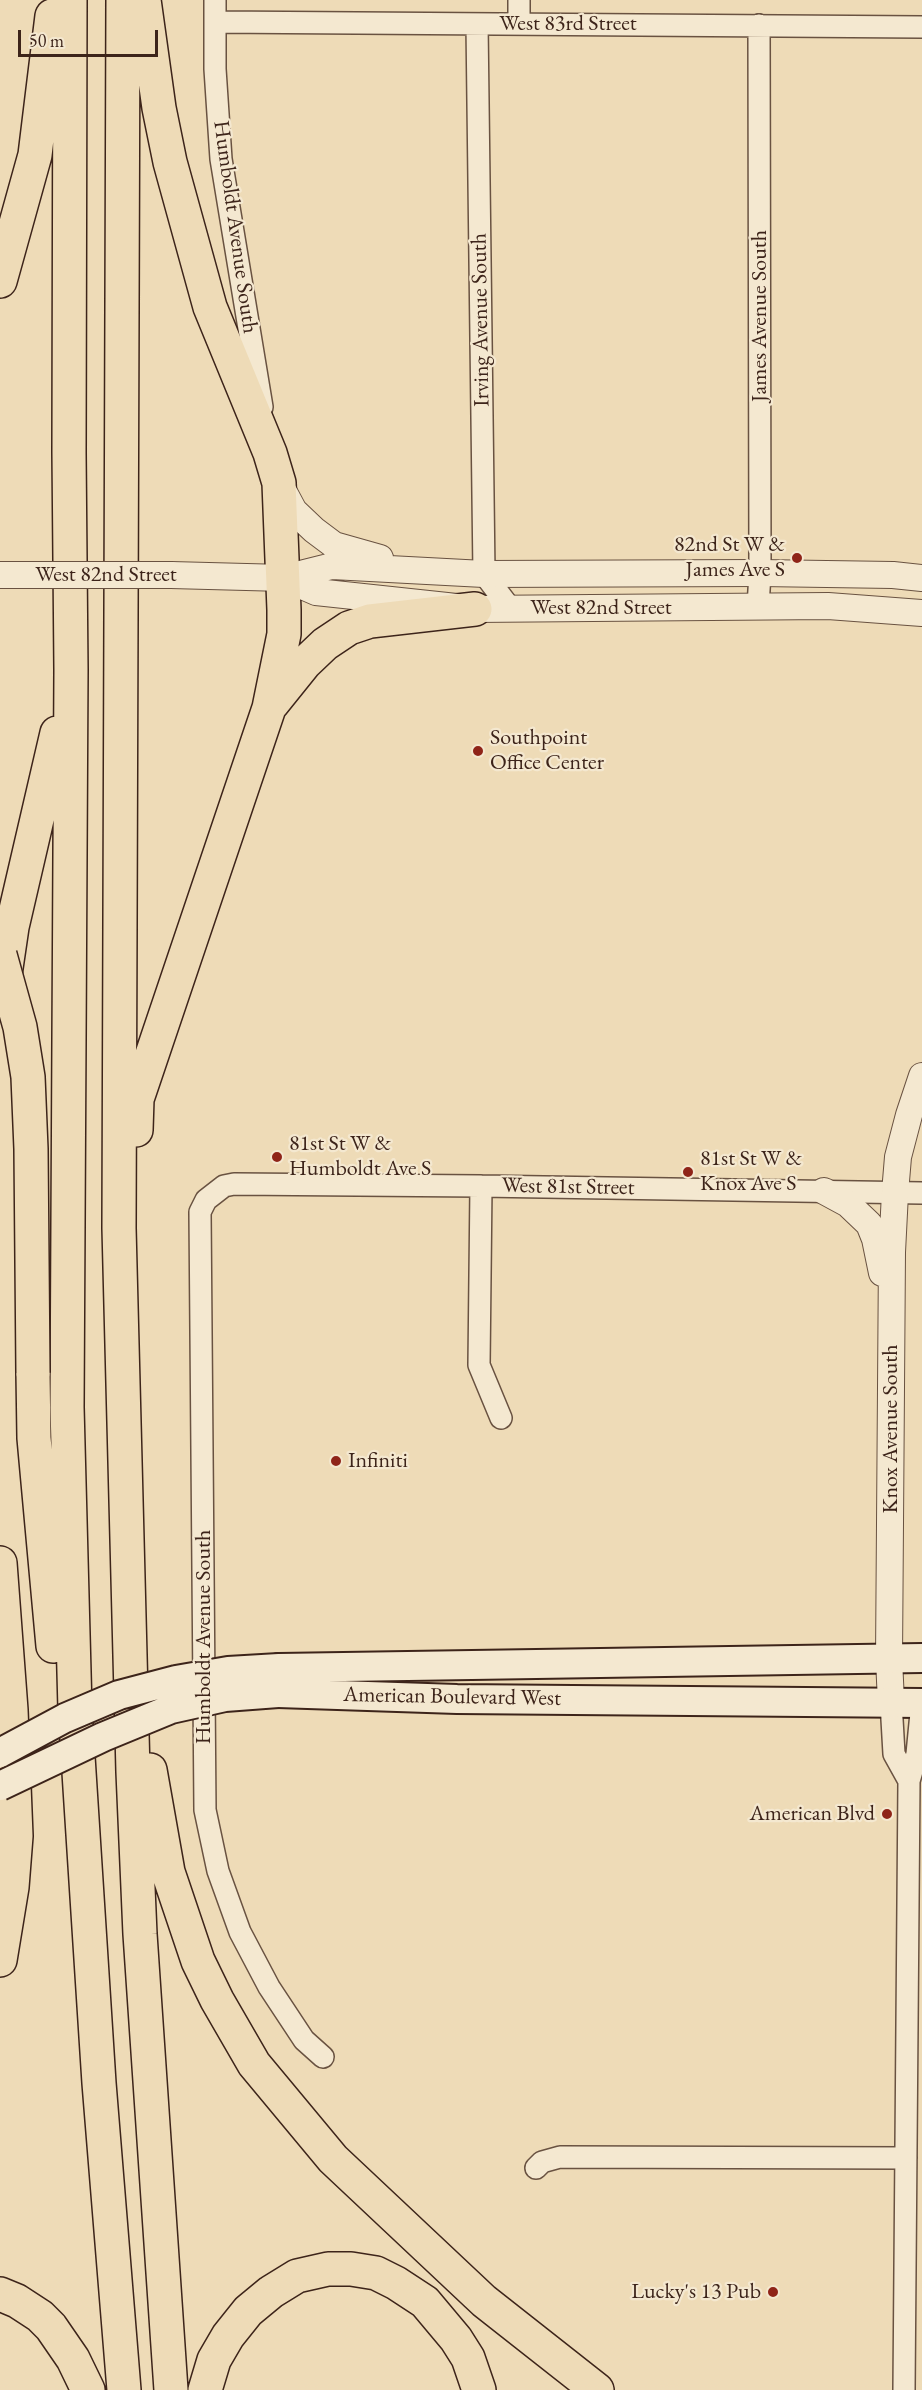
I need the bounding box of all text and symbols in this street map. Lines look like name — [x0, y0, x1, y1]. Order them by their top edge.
street label: West 83rd Street — [499, 11, 637, 37]
scale bar — [21, 18, 160, 56]
text: 50 m — [29, 29, 64, 52]
street label: Humboldt Avenue South — [207, 119, 263, 335]
street label: James Avenue South — [747, 230, 773, 402]
street label: Irving Avenue South — [466, 233, 496, 407]
place label: 82nd St W & James Ave S — [674, 532, 785, 584]
marker: 82nd St W & James Ave S — [790, 551, 804, 565]
street label: West 82nd Street — [35, 562, 177, 588]
street label: West 82nd Street — [530, 595, 672, 621]
place label: Southpoint Office Center — [490, 725, 604, 776]
marker: Southpoint Office Center — [471, 744, 485, 758]
place label: 81st St W & Humboldt Ave S — [289, 1131, 431, 1182]
place label: 81st St W & Knox Ave S — [700, 1146, 802, 1198]
marker: 81st St W & Humboldt Ave S — [270, 1150, 284, 1164]
marker: 81st St W & Knox Ave S — [681, 1165, 695, 1179]
street label: West 81st Street — [501, 1173, 635, 1201]
street label: Knox Avenue South — [878, 1344, 904, 1514]
place label: Infiniti — [348, 1448, 408, 1474]
marker: Infiniti — [329, 1454, 343, 1468]
street label: Humboldt Avenue South — [191, 1530, 217, 1744]
street label: American Boulevard West — [343, 1682, 561, 1712]
place label: American Blvd — [750, 1801, 875, 1827]
marker: American Blvd — [880, 1807, 894, 1821]
place label: Lucky's 13 Pub — [631, 2279, 761, 2305]
marker: Lucky's 13 Pub — [766, 2285, 780, 2299]

